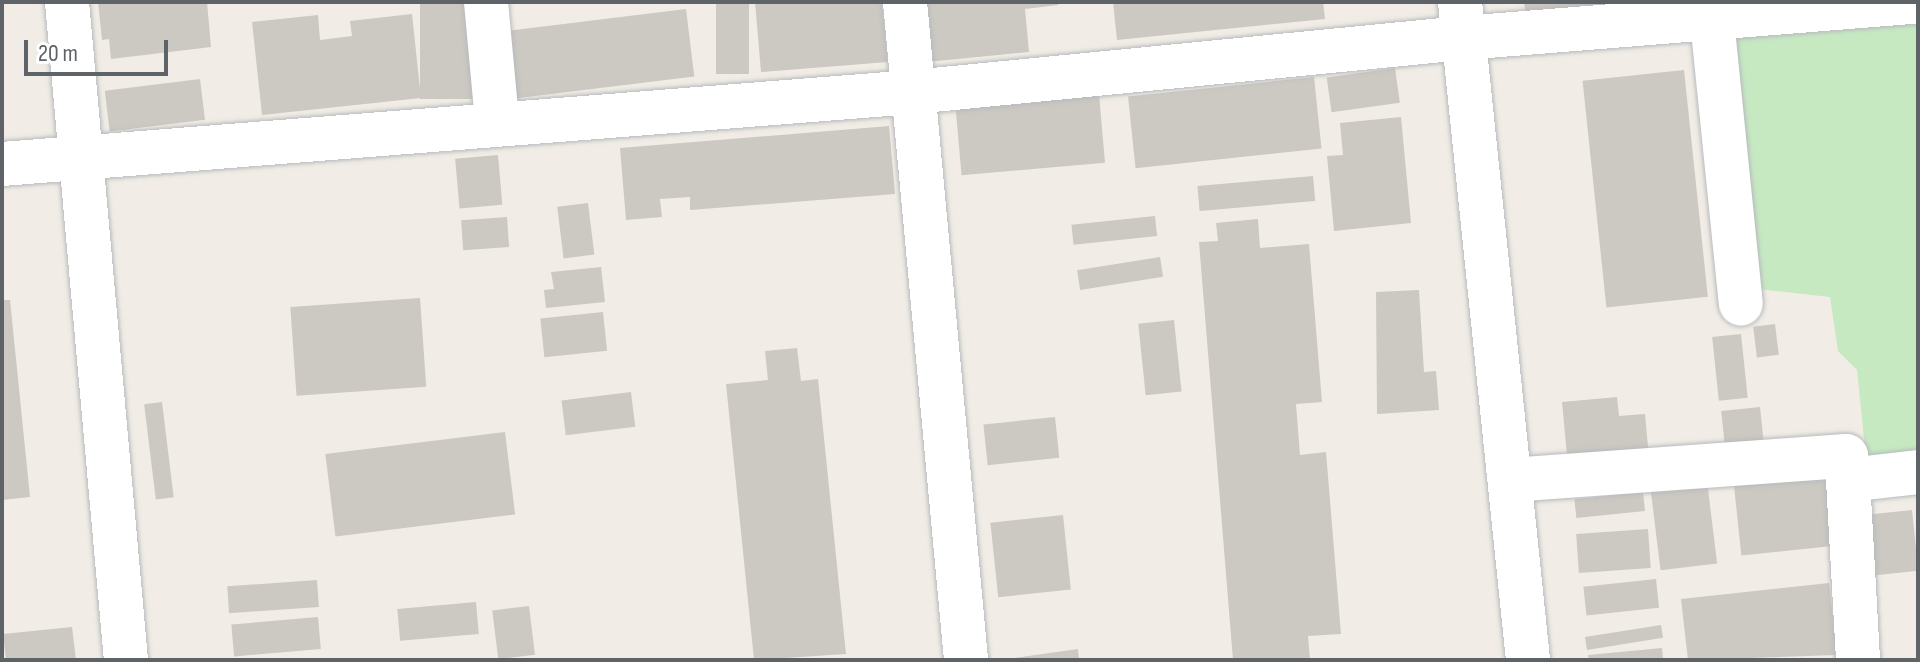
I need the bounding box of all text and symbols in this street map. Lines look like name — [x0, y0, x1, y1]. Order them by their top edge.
scale bar — [28, 24, 172, 74]
text: 20 m — [38, 39, 78, 68]

